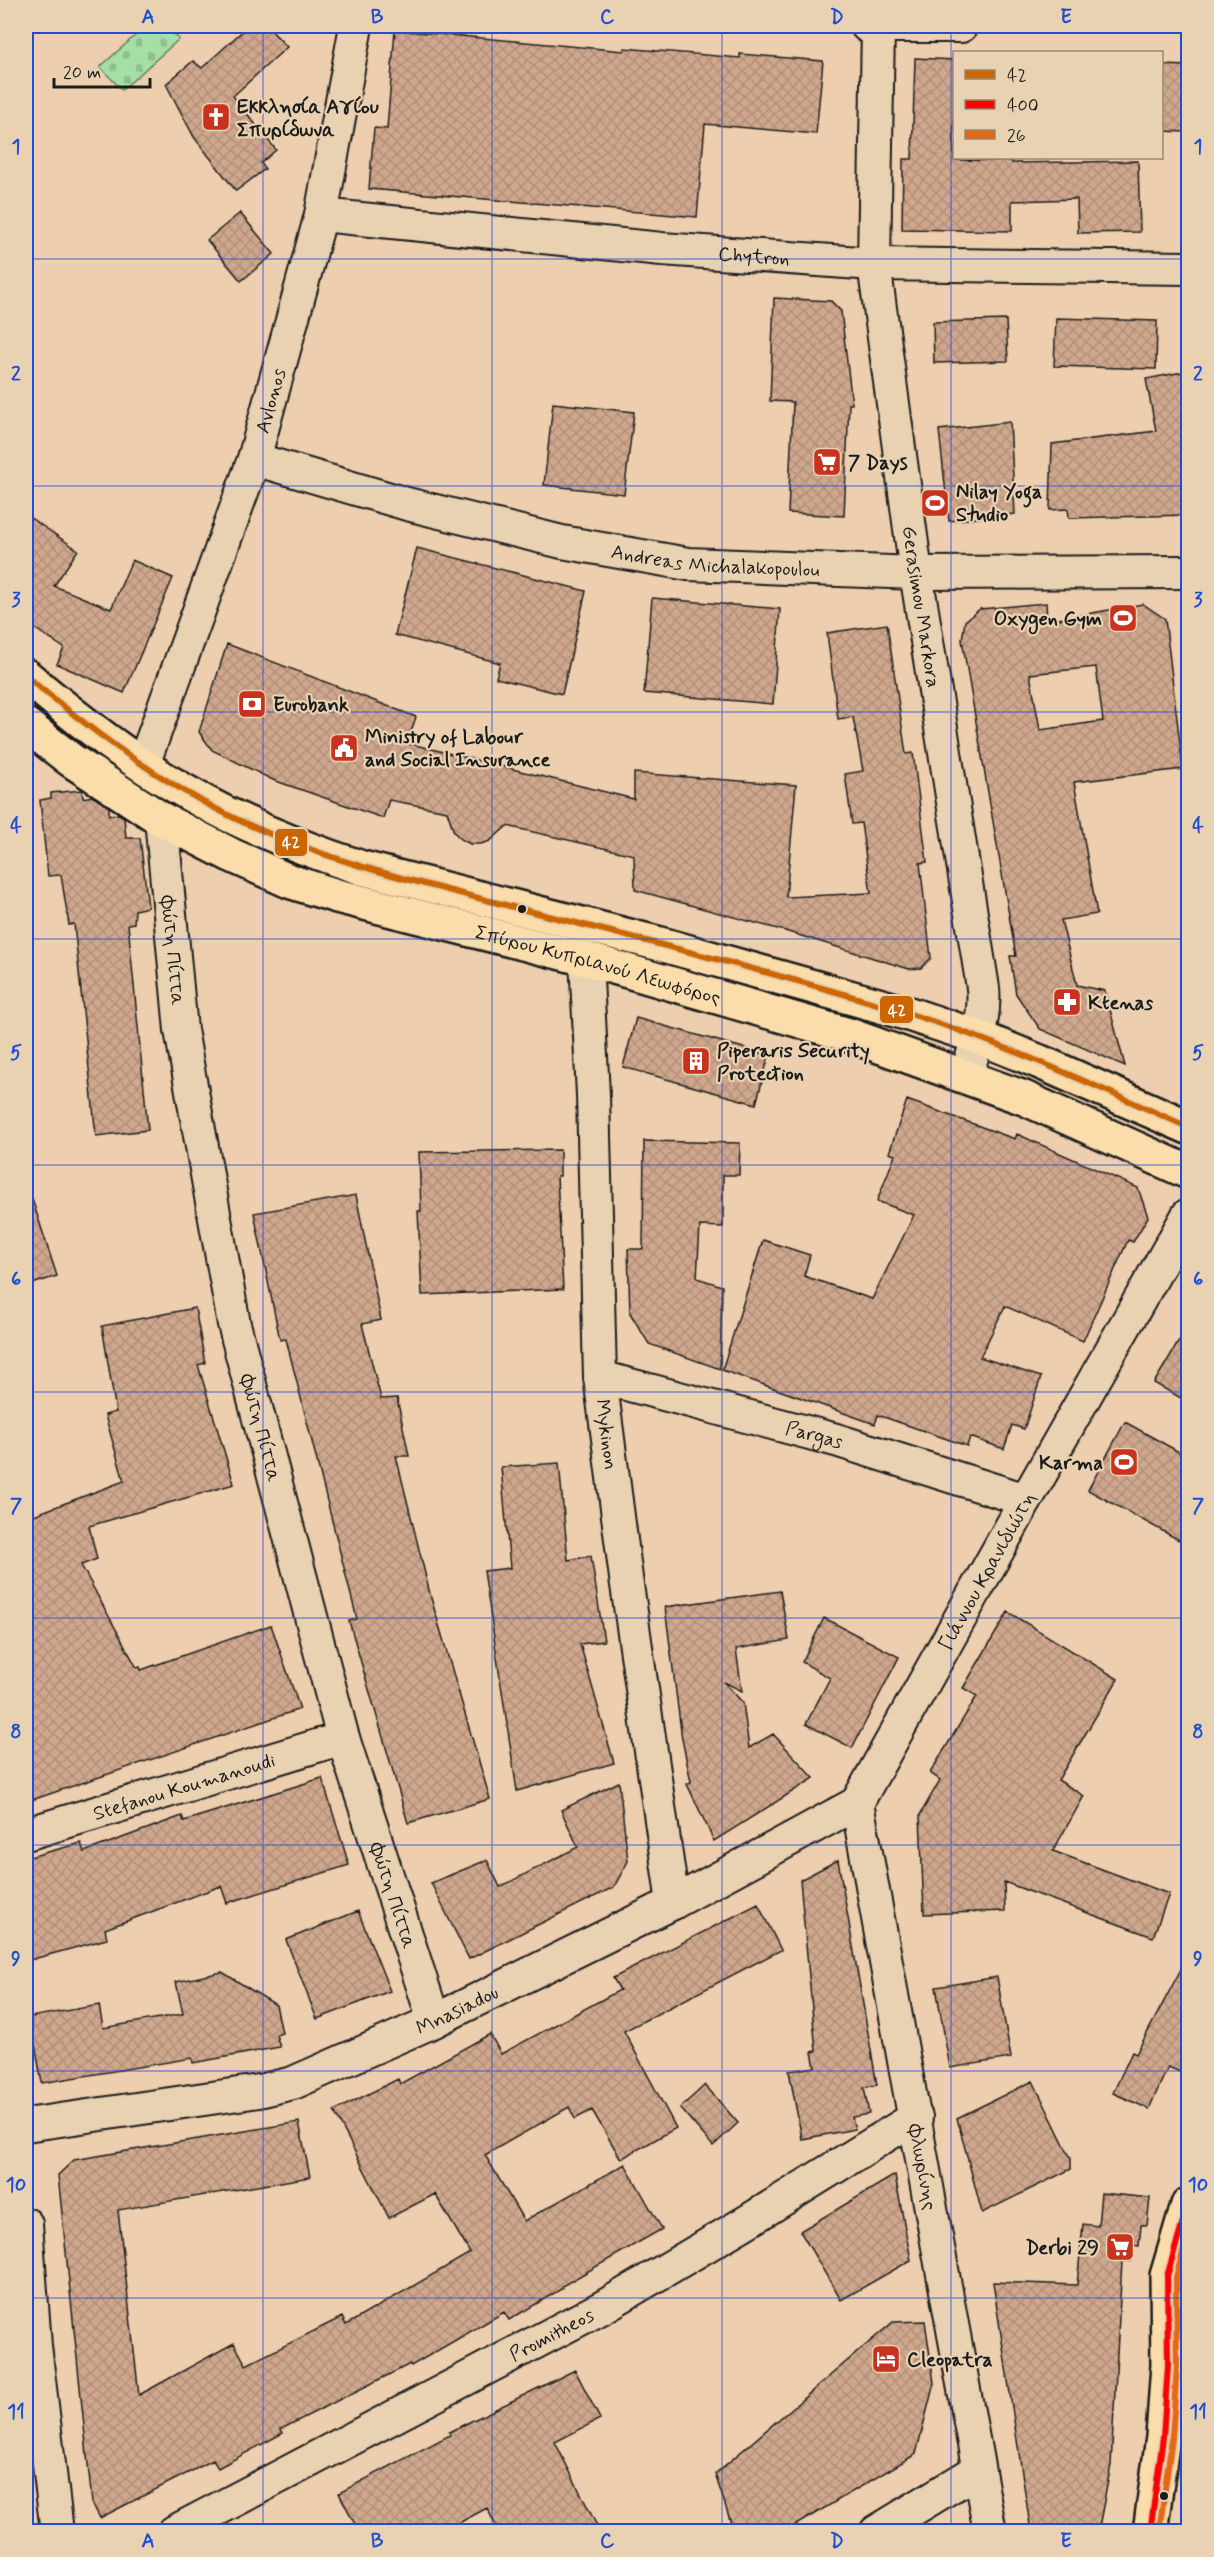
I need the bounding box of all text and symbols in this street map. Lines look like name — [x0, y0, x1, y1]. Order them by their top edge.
text: A — [141, 4, 155, 31]
text: B — [371, 4, 384, 31]
text: C — [600, 4, 615, 31]
text: D — [830, 4, 844, 31]
text: E — [1060, 4, 1072, 31]
scale bar — [54, 51, 150, 89]
legend — [953, 51, 1163, 159]
text: 20 m — [63, 61, 101, 85]
text: 42 — [1007, 64, 1027, 88]
place label: Εκκλησία Αγίου Σπυρίδωνα — [237, 94, 379, 144]
text: 400 — [1007, 94, 1039, 118]
church icon: Εκκλησία Αγίου Σπυρίδωνα — [200, 101, 232, 133]
text: 26 — [1007, 124, 1026, 148]
text: 1 — [12, 134, 20, 161]
text: 1 — [1194, 134, 1202, 161]
street label: Chytron — [717, 241, 791, 273]
text: 2 — [11, 361, 21, 388]
text: 2 — [1193, 361, 1203, 388]
street label: Avlonos — [250, 365, 293, 437]
supermarket icon: 7 Days — [811, 446, 843, 478]
place label: 7 Days — [848, 450, 908, 477]
place label: Nilay Yoga Studio — [956, 479, 1042, 529]
sports icon: Nilay Yoga Studio — [919, 487, 951, 519]
street label: Gerasimou Markora — [895, 524, 946, 690]
street label: Andreas Michalakopoulou — [609, 539, 820, 584]
text: 3 — [11, 587, 21, 614]
text: 3 — [1193, 587, 1203, 614]
sports icon: Oxygen Gym — [1107, 602, 1139, 634]
place label: Oxygen Gym — [994, 606, 1102, 635]
bank icon: Eurobank — [236, 688, 268, 720]
place label: Eurobank — [273, 692, 349, 719]
place label: Ministry of Labour and Social Insurance — [365, 724, 550, 774]
public building icon: Ministry of Labour and Social Insurance — [328, 732, 360, 764]
text: 4 — [10, 813, 22, 840]
text: 4 — [1192, 813, 1204, 840]
line badge: 42 — [274, 828, 308, 857]
text: 42 — [282, 833, 300, 854]
street label: Φώτη Πίττα — [153, 893, 191, 1007]
unlabelled marker — [516, 903, 528, 915]
street label: Σπύρου Κυπριανού Λεωφόρος — [472, 919, 724, 1012]
pharmacy icon: Ktenas — [1051, 986, 1083, 1018]
place label: Ktenas — [1088, 990, 1153, 1017]
line badge: 42 — [879, 995, 914, 1024]
text: 42 — [888, 1001, 906, 1022]
place label: Piperaris Security Protection — [717, 1038, 870, 1088]
text: 5 — [10, 1040, 22, 1067]
text: 5 — [1192, 1040, 1204, 1067]
building icon: Piperaris Security Protection — [680, 1045, 712, 1077]
text: 6 — [11, 1266, 21, 1293]
text: 6 — [1193, 1266, 1203, 1293]
street label: Φώτη Πίττα — [233, 1370, 287, 1485]
street label: Mykinon — [588, 1398, 624, 1471]
street label: Pargas — [782, 1415, 846, 1456]
sports icon: Karma — [1108, 1446, 1140, 1478]
place label: Karma — [1039, 1450, 1103, 1477]
street label: Γιάννου Κρανιδιώτη — [933, 1487, 1043, 1656]
text: 7 — [10, 1493, 22, 1520]
text: 7 — [1192, 1493, 1204, 1520]
text: 8 — [10, 1719, 22, 1746]
text: 8 — [1192, 1719, 1204, 1746]
street label: Stefanou Koumanoudi — [90, 1747, 279, 1828]
street label: Φώτη Πίττα — [362, 1838, 422, 1953]
text: 9 — [11, 1946, 21, 1973]
text: 9 — [1193, 1946, 1203, 1973]
street label: Mnasiadou — [412, 1979, 503, 2042]
street label: Φλωρίνης — [901, 2121, 943, 2213]
text: 10 — [6, 2172, 26, 2199]
text: 10 — [1188, 2172, 1208, 2199]
supermarket icon: Derbi 29 — [1104, 2231, 1136, 2263]
place label: Derbi 29 — [1026, 2235, 1099, 2262]
street label: Promitheos — [505, 2302, 599, 2369]
hotel icon: Cleopatra — [870, 2343, 902, 2375]
place label: Cleopatra — [907, 2347, 993, 2374]
text: 11 — [7, 2399, 25, 2426]
text: 11 — [1189, 2399, 1207, 2426]
unlabelled marker — [1158, 2490, 1170, 2502]
text: A — [141, 2528, 155, 2555]
text: B — [371, 2528, 384, 2555]
text: C — [600, 2528, 615, 2555]
text: D — [830, 2528, 844, 2555]
text: E — [1060, 2528, 1072, 2555]

